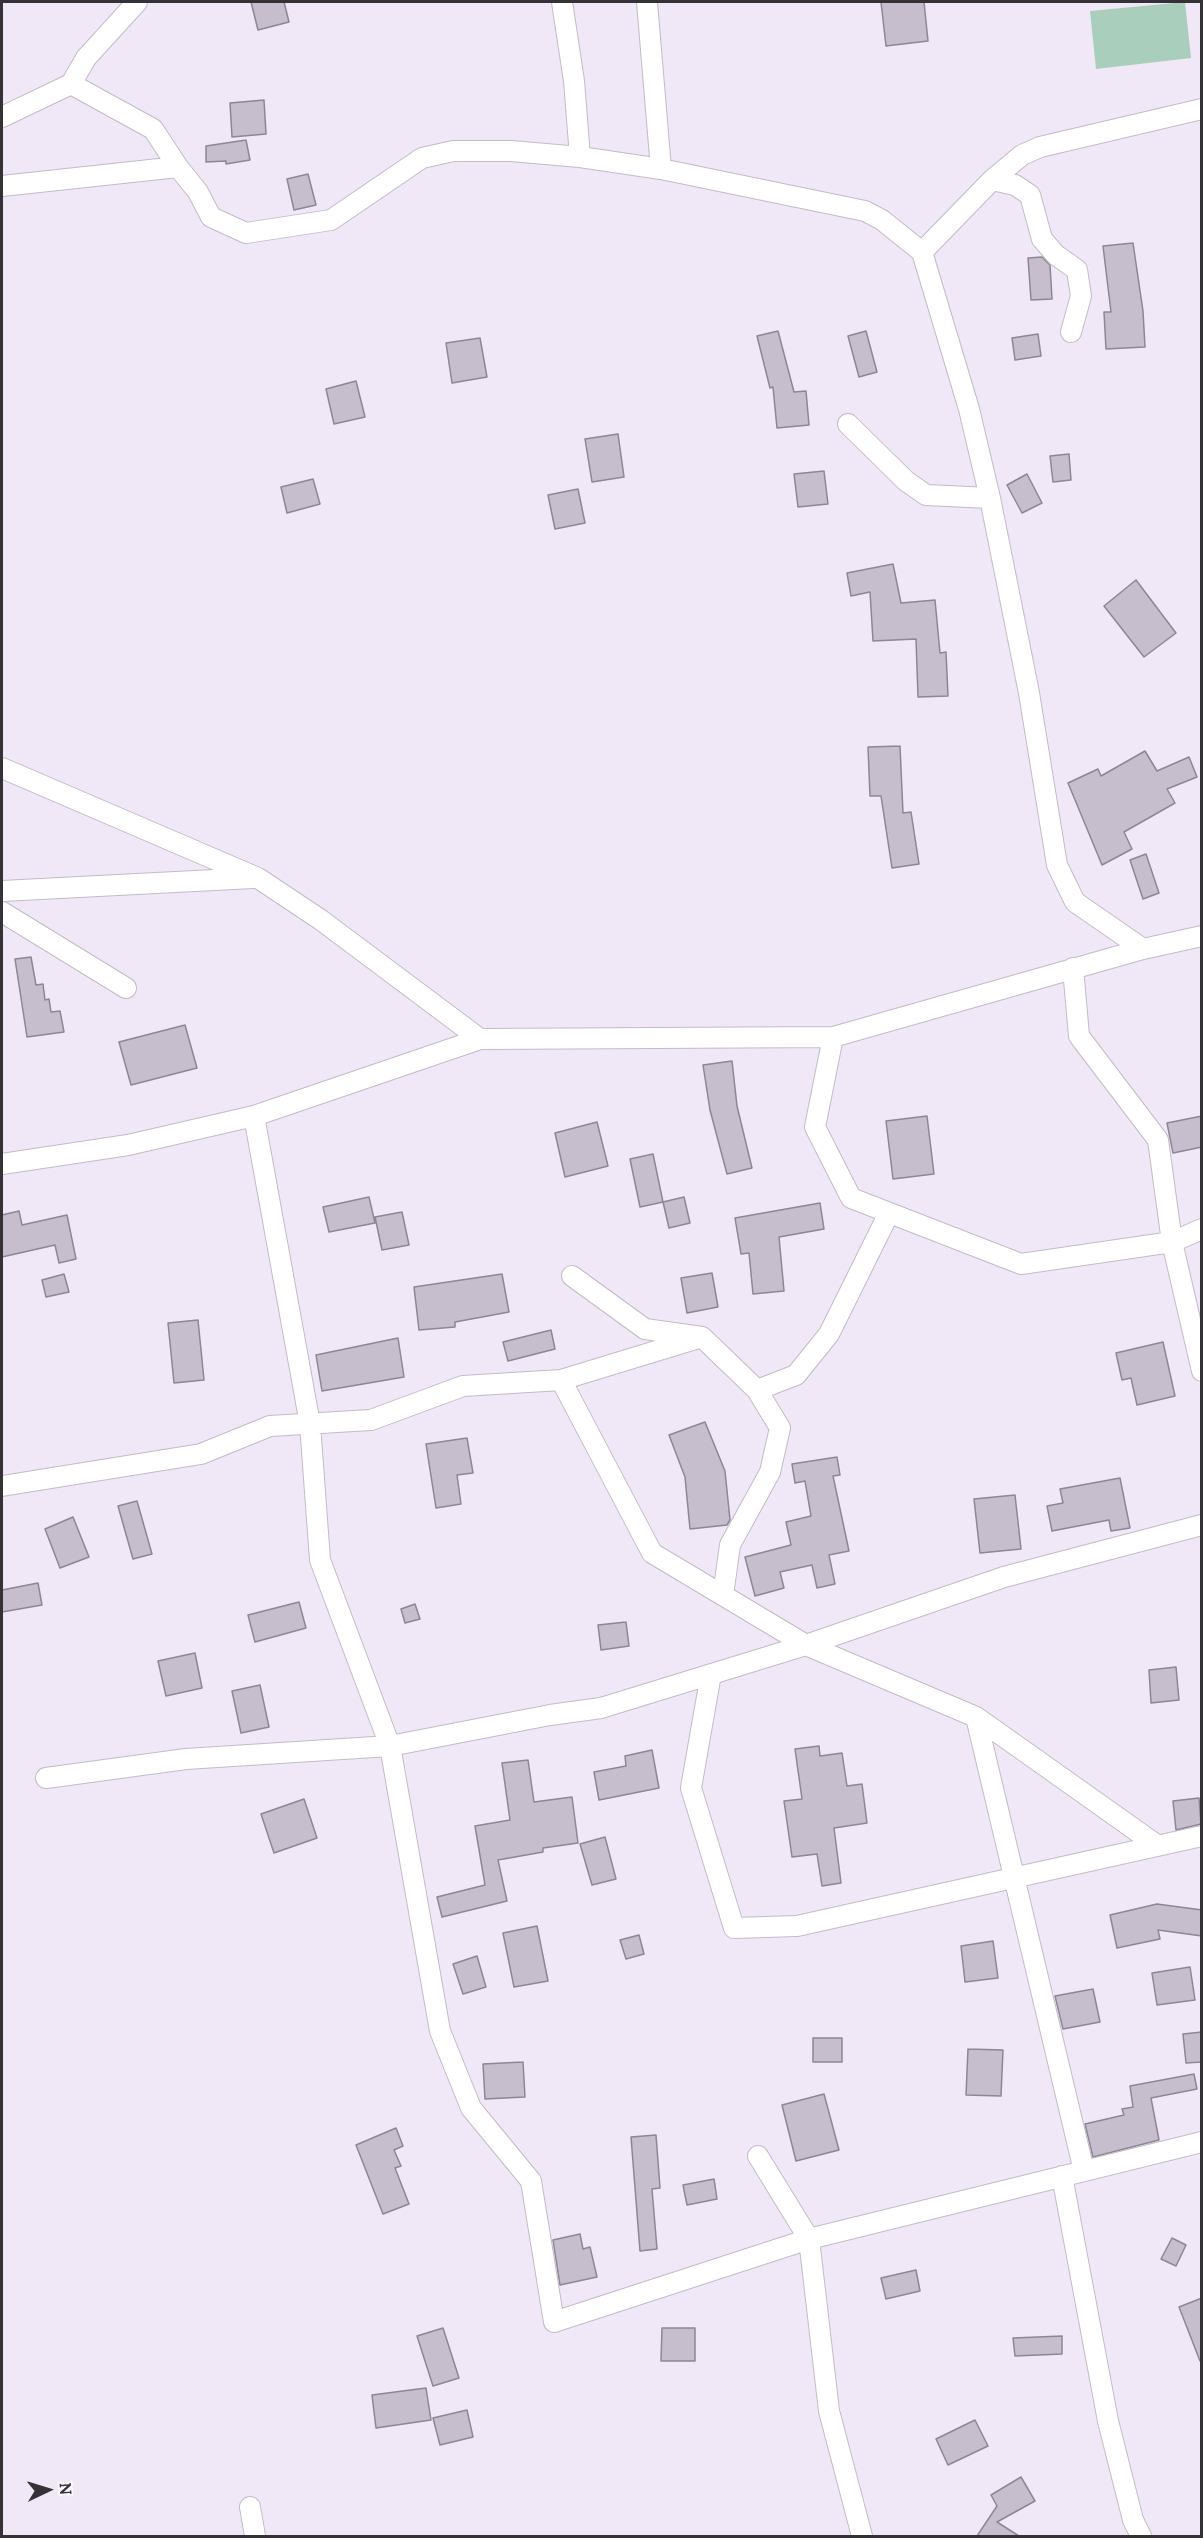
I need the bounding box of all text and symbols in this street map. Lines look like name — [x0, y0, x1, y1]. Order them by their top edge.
north arrow — [18, 2460, 78, 2520]
text: N — [56, 2482, 76, 2496]

